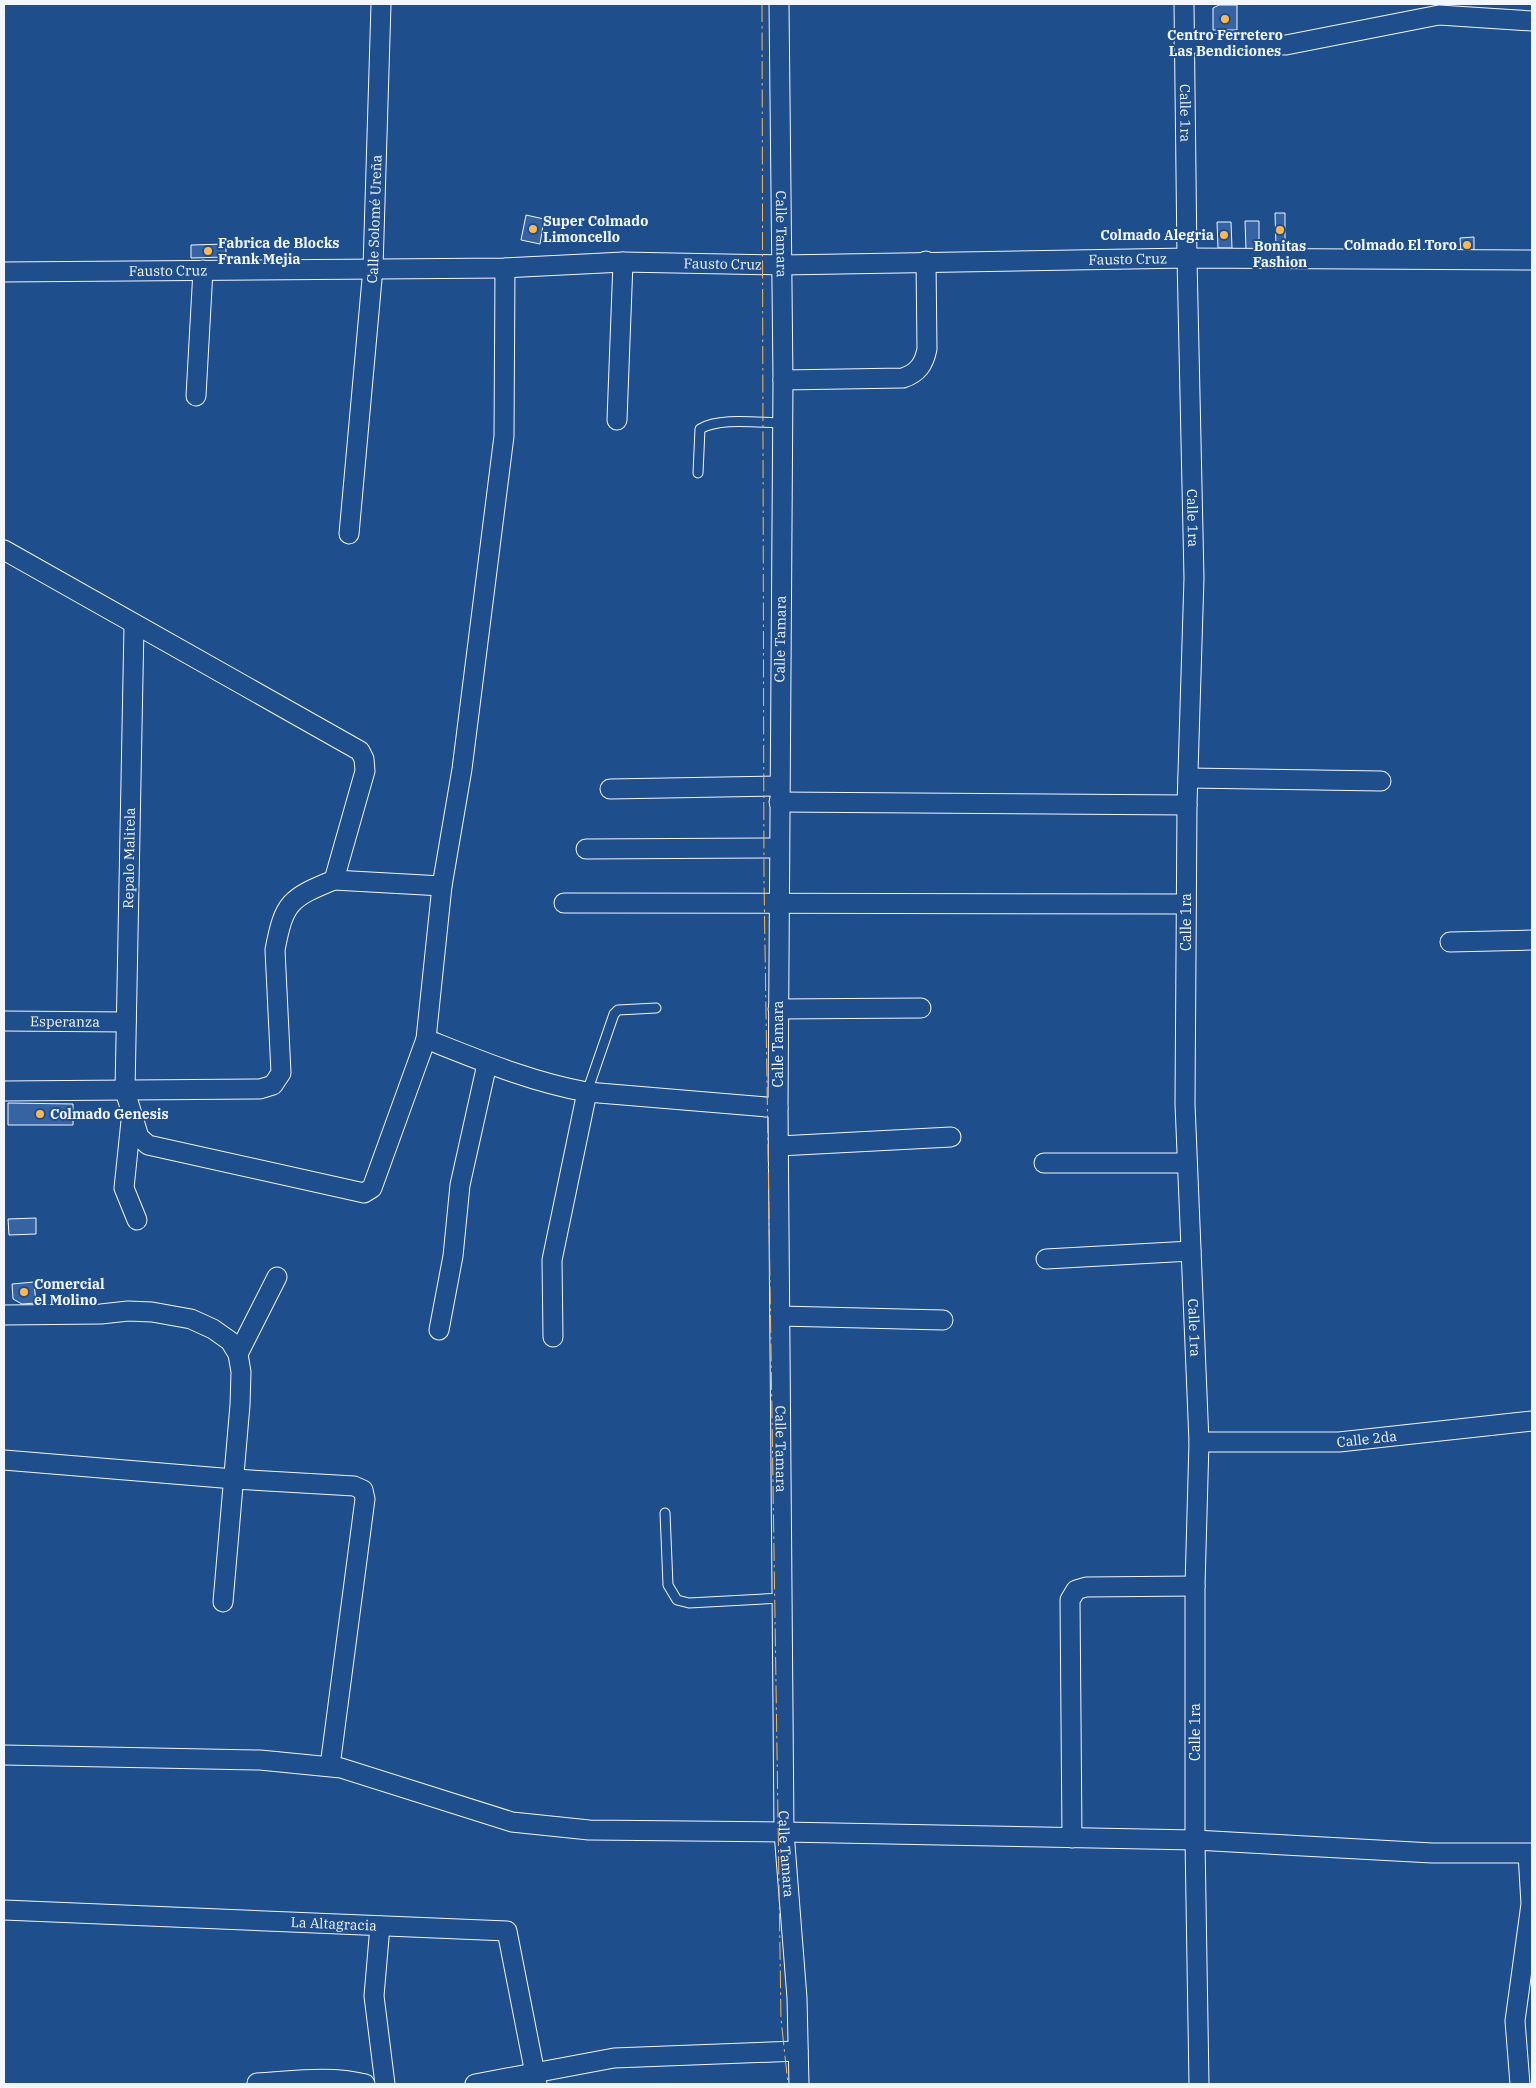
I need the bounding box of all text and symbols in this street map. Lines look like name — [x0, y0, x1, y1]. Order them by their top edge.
marker: Centro Ferretero Las Bendiciones — [1219, 13, 1231, 25]
place label: Centro Ferretero Las Bendiciones — [1167, 26, 1283, 60]
street label: Calle 1ra — [1176, 84, 1195, 142]
street label: Calle Solomé Ureña — [363, 154, 385, 284]
street label: Calle Tamara — [772, 190, 791, 278]
place label: Super Colmado Limoncello — [543, 212, 648, 246]
marker: Super Colmado Limoncello — [527, 223, 539, 235]
marker: Bonitas Fashion — [1274, 224, 1286, 236]
place label: Colmado Alegria — [1100, 226, 1214, 244]
marker: Colmado Alegria — [1218, 229, 1230, 241]
place label: Fabrica de Blocks Frank Mejia — [218, 234, 339, 268]
place label: Colmado El Toro — [1344, 236, 1457, 254]
place label: Bonitas Fashion — [1253, 237, 1307, 271]
marker: Colmado El Toro — [1461, 239, 1473, 251]
marker: Fabrica de Blocks Frank Mejia — [202, 245, 214, 257]
street label: Fausto Cruz — [1088, 249, 1167, 269]
street label: Fausto Cruz — [683, 254, 762, 274]
street label: Fausto Cruz — [129, 261, 207, 280]
street label: Calle 1ra — [1183, 489, 1202, 547]
street label: Calle Tamara — [770, 595, 790, 683]
street label: Repalo Malitela — [119, 807, 139, 909]
street label: Calle 1ra — [1177, 893, 1195, 951]
street label: Calle Tamara — [769, 1000, 787, 1087]
street label: Esperanza — [30, 1012, 100, 1031]
place label: Colmado Genesis — [50, 1105, 169, 1123]
marker: Colmado Genesis — [34, 1108, 46, 1120]
place label: Comercial el Molino — [34, 1275, 105, 1309]
marker: Comercial el Molino — [18, 1286, 30, 1298]
street label: Calle 1ra — [1184, 1298, 1204, 1357]
street label: Calle Tamara — [771, 1405, 790, 1493]
street label: Calle 2da — [1336, 1427, 1398, 1451]
street label: Calle 1ra — [1186, 1703, 1204, 1761]
street label: Calle Tamara — [775, 1810, 798, 1898]
street label: La Altagracia — [290, 1913, 378, 1935]

